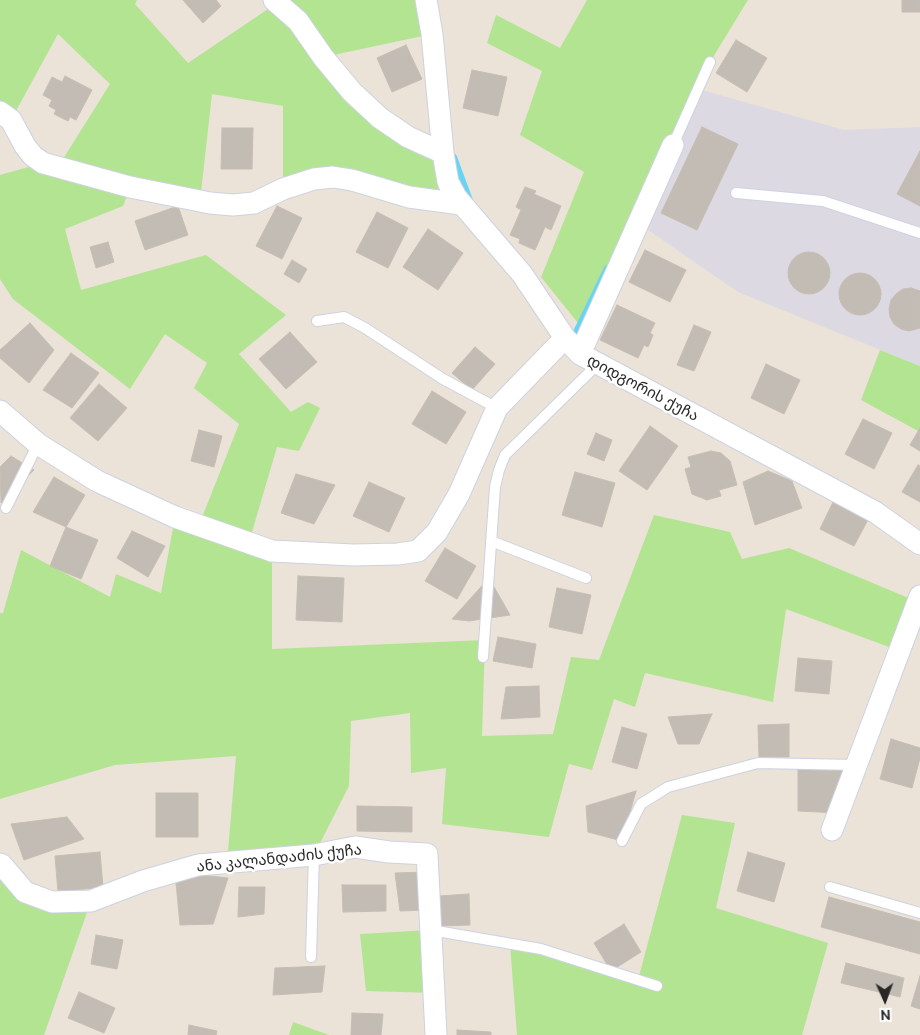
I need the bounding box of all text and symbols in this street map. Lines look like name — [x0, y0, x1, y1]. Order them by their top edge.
street label: დიდგორის ქუჩა — [584, 351, 702, 425]
street label: ანა კალანდაძის ქუჩა — [195, 840, 363, 876]
north arrow — [860, 975, 910, 1025]
text: N — [880, 1007, 891, 1023]

